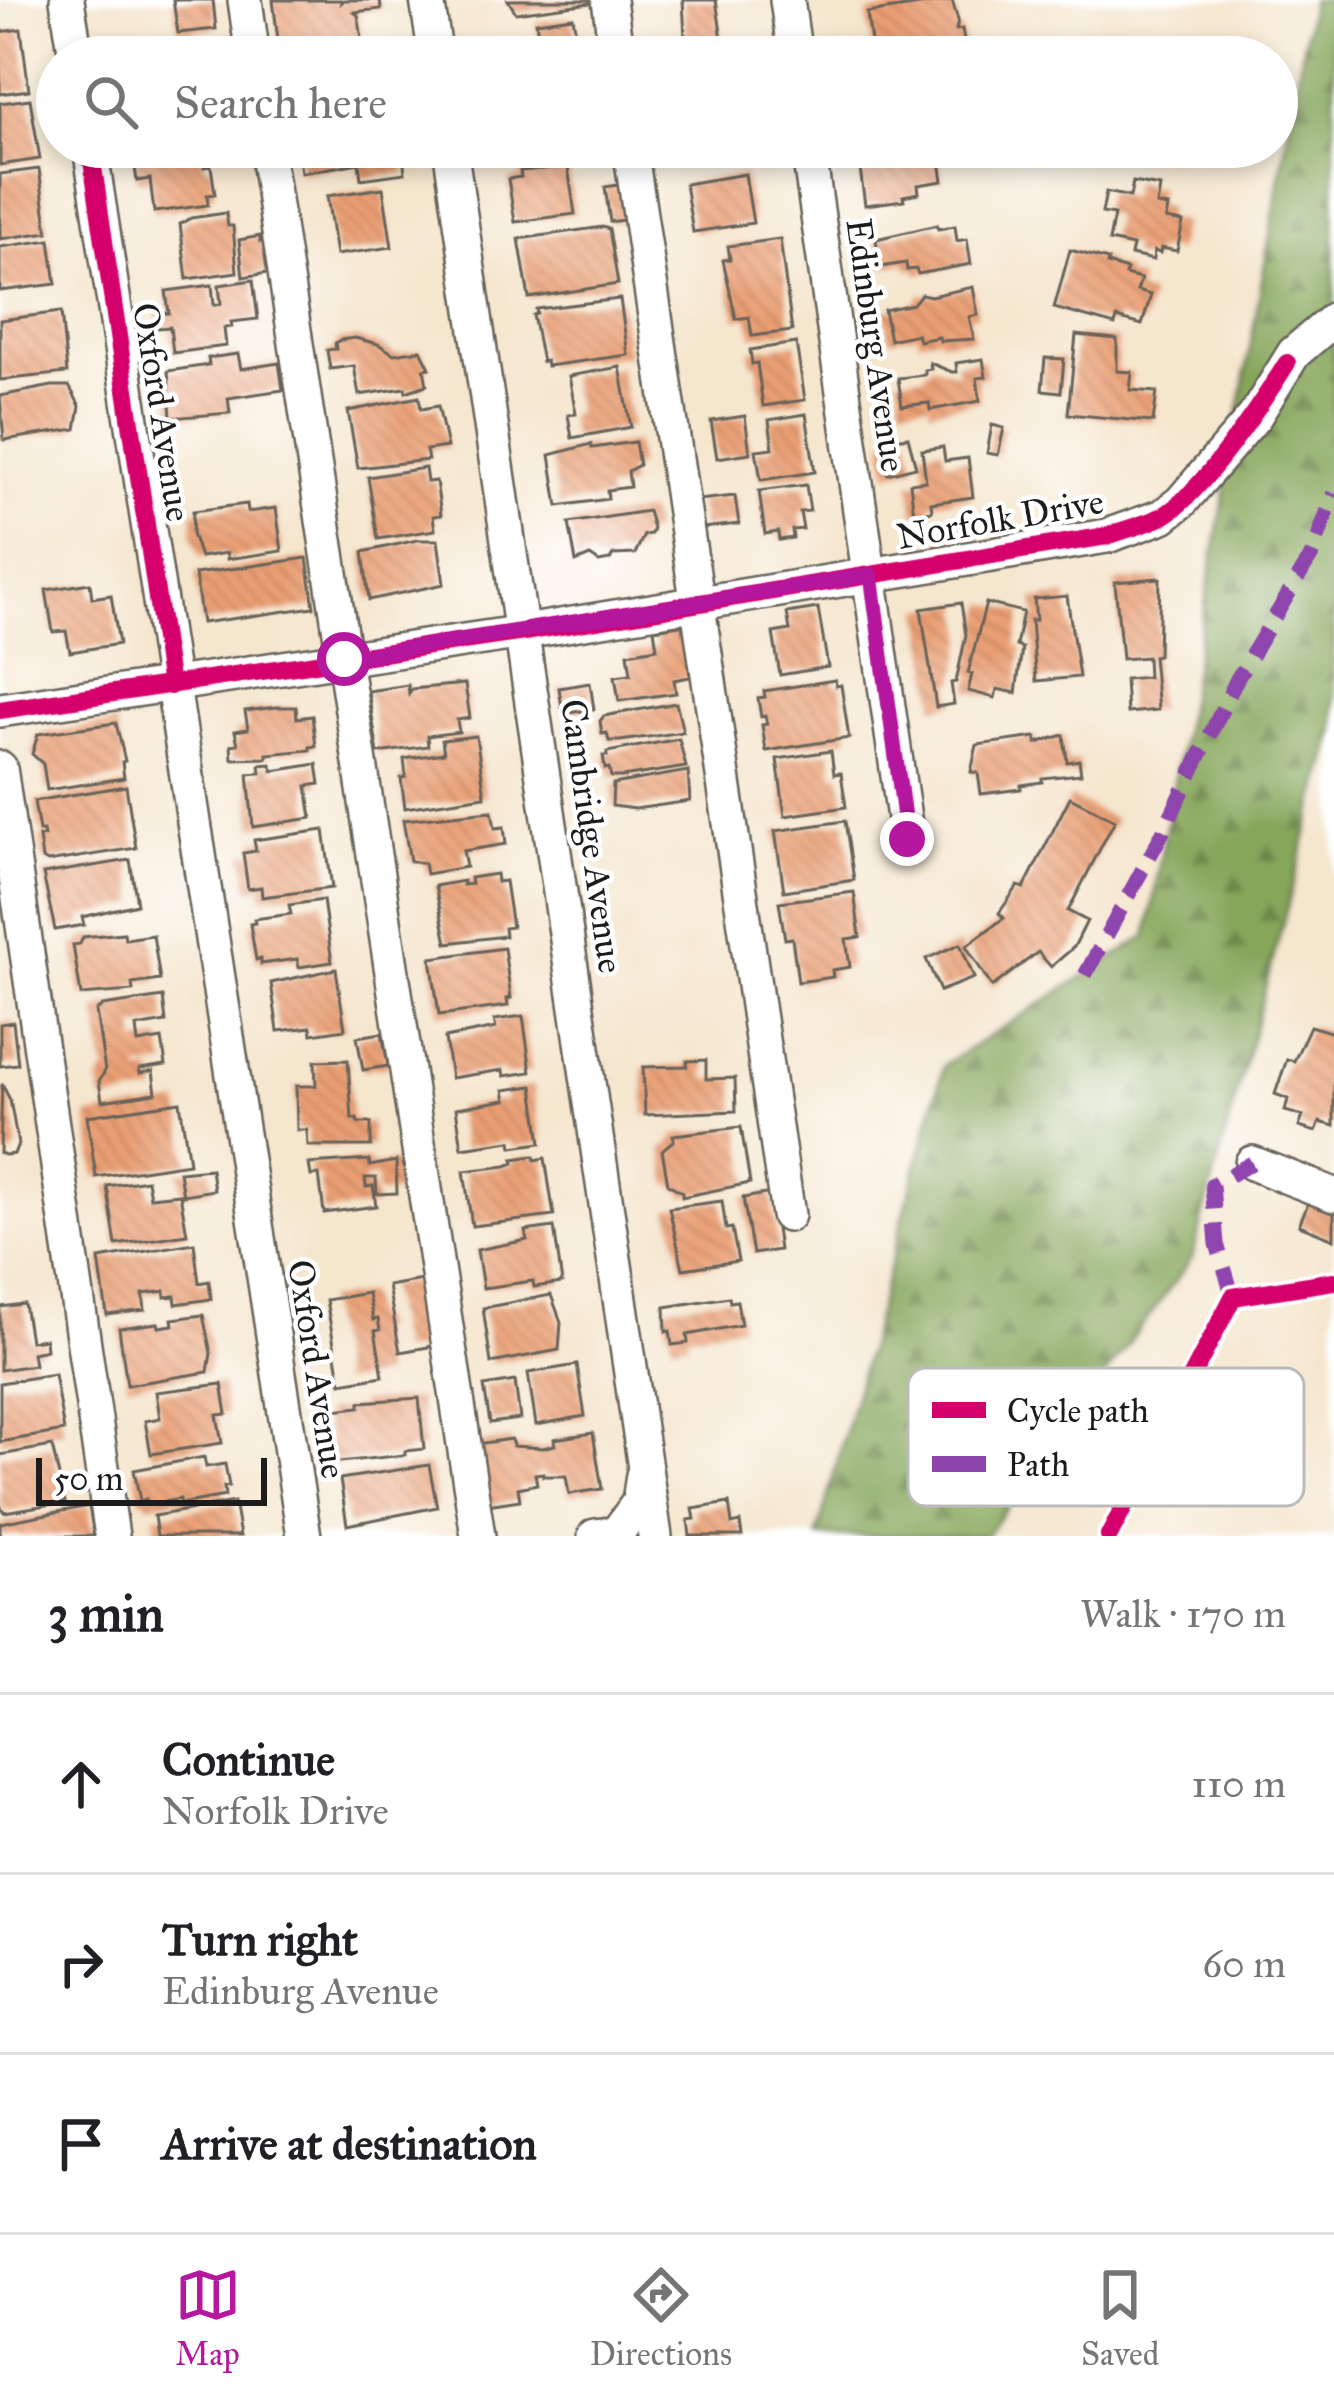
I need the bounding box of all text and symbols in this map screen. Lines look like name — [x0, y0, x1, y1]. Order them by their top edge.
search box — [36, 36, 1298, 168]
icon: search — [78, 69, 144, 135]
text: Search here — [174, 75, 387, 130]
street label: Edinburg Avenue — [836, 215, 916, 475]
street label: Oxford Avenue — [123, 300, 201, 525]
street label: Norfolk Drive — [893, 479, 1107, 559]
route start — [317, 632, 371, 686]
street label: Cambridge Avenue — [551, 696, 633, 976]
route end — [880, 812, 934, 866]
street label: Oxford Avenue — [278, 1257, 356, 1482]
legend — [908, 1368, 1304, 1506]
text: Cycle path — [1007, 1391, 1149, 1431]
text: Path — [1007, 1445, 1069, 1485]
scale bar — [36, 1452, 267, 1505]
text: 50 m — [54, 1459, 123, 1499]
text: 3 min — [48, 1583, 164, 1645]
text: Walk · 170 m — [1080, 1590, 1286, 1638]
text: Continue — [162, 1732, 335, 1787]
icon: ahead — [48, 1751, 114, 1817]
text: 110 m — [1191, 1760, 1286, 1808]
text: Norfolk Drive — [162, 1787, 389, 1835]
text: Turn right — [162, 1912, 358, 1967]
icon: right — [48, 1931, 114, 1997]
text: 60 m — [1202, 1940, 1286, 1988]
text: Edinburg Avenue — [162, 1967, 439, 2015]
icon: arrive — [48, 2111, 114, 2177]
text: Arrive at destination — [162, 2116, 537, 2171]
tab: Map — [175, 2262, 241, 2374]
tab: Directions — [590, 2262, 732, 2374]
tab: Saved — [1081, 2262, 1159, 2374]

